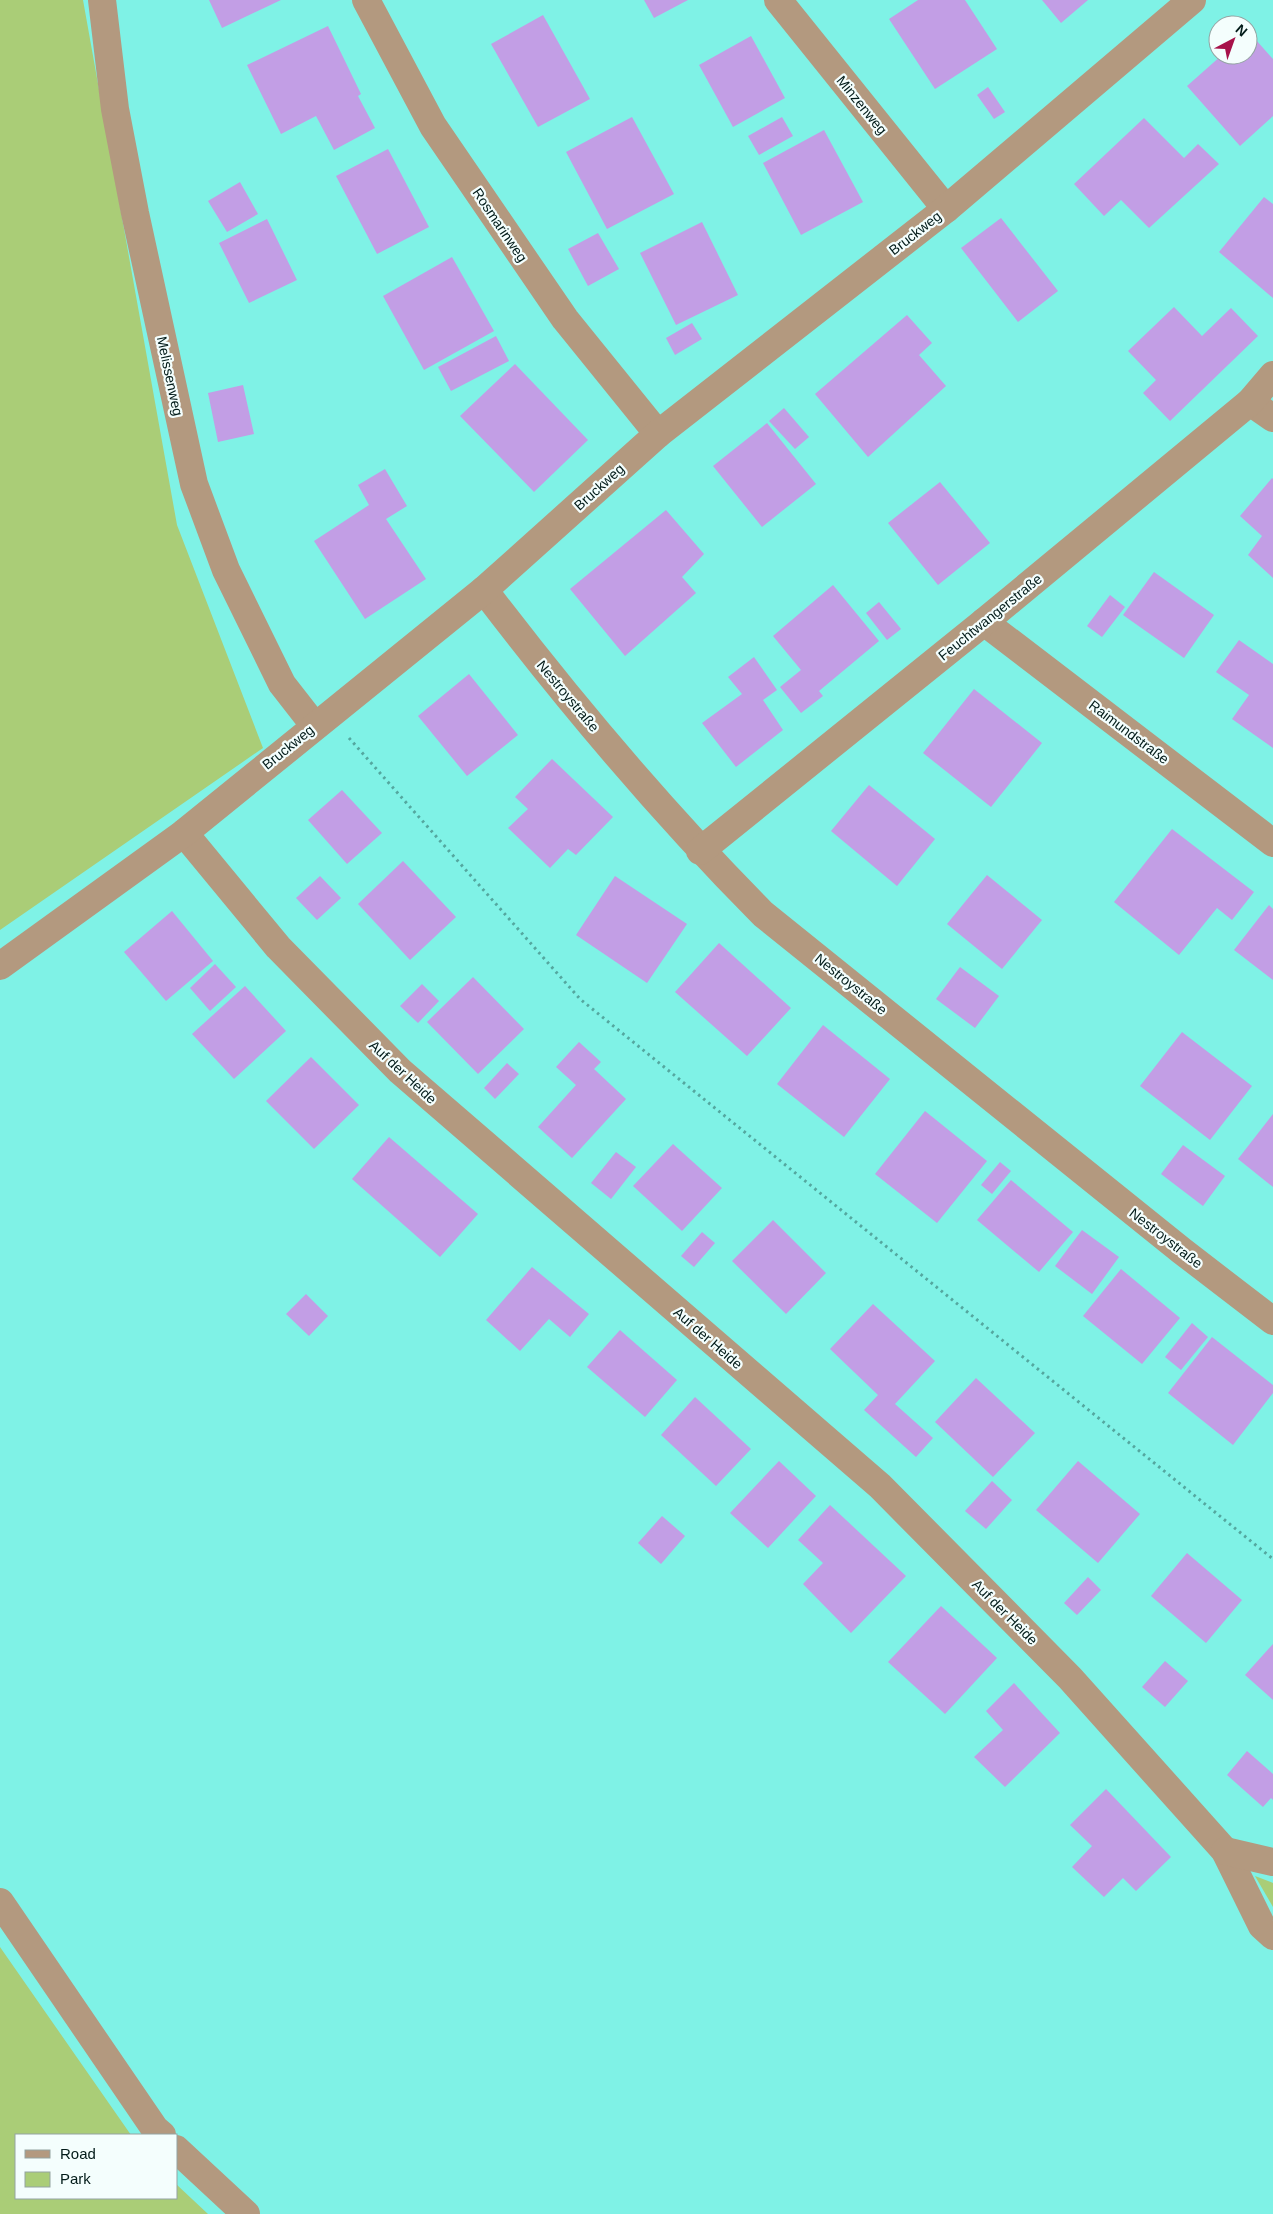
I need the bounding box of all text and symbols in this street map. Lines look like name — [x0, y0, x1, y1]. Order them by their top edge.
north arrow — [1208, 15, 1258, 65]
text: N — [1232, 21, 1251, 40]
street label: Minzenweg — [833, 72, 891, 138]
street label: Rosmarinweg — [469, 185, 531, 265]
street label: Bruckweg — [886, 208, 944, 258]
street label: Melissenweg — [154, 335, 186, 417]
street label: Bruckweg — [571, 460, 627, 514]
street label: Feuchtwangerstraße — [935, 570, 1045, 664]
street label: Nestroystraße — [534, 657, 603, 735]
street label: Raimundstraße — [1086, 697, 1172, 767]
street label: Bruckweg — [259, 721, 317, 773]
street label: Nestroystraße — [812, 950, 890, 1018]
street label: Auf der Heide — [366, 1037, 440, 1107]
street label: Nestroystraße — [1126, 1205, 1206, 1271]
street label: Auf der Heide — [670, 1304, 746, 1372]
street label: Auf der Heide — [969, 1576, 1041, 1648]
legend — [15, 2134, 178, 2199]
text: Road — [60, 2145, 96, 2162]
text: Park — [60, 2170, 91, 2187]

